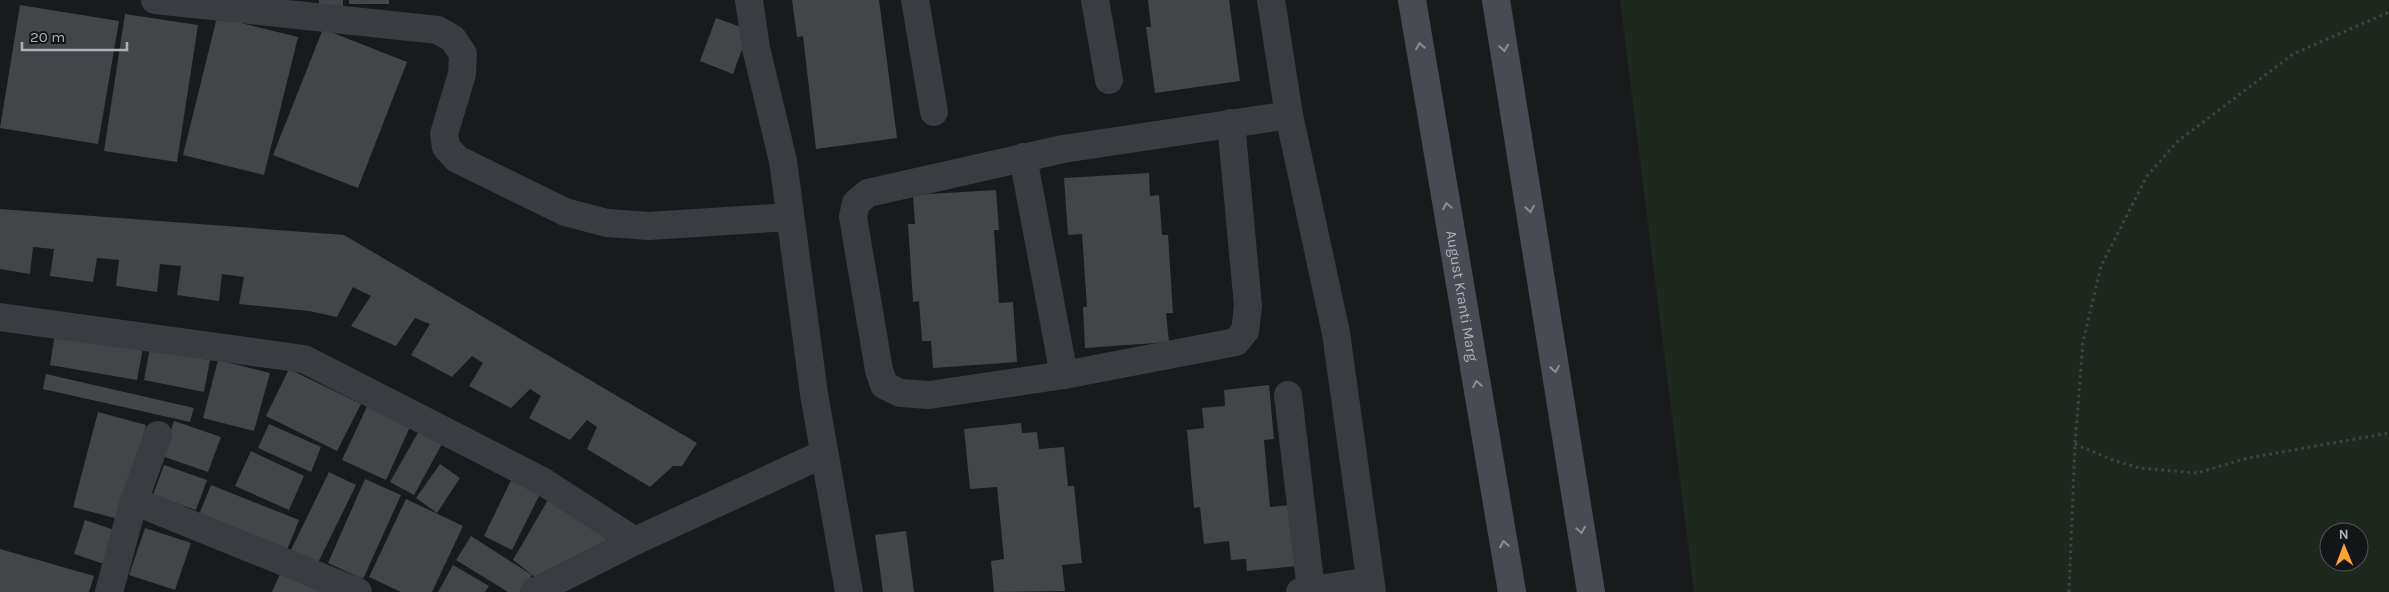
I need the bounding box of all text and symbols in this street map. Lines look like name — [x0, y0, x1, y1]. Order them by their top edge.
scale bar — [22, 20, 128, 52]
text: 20 m — [30, 28, 65, 46]
one-way arrow — [1415, 42, 1425, 50]
one-way arrow — [1498, 44, 1509, 52]
one-way arrow — [1442, 202, 1452, 211]
one-way arrow — [1524, 204, 1534, 213]
street label: August Kranti Marg — [1442, 229, 1482, 363]
one-way arrow — [1550, 365, 1560, 373]
one-way arrow — [1472, 379, 1482, 388]
north arrow — [2319, 522, 2369, 572]
one-way arrow — [1575, 526, 1586, 534]
text: N — [2339, 526, 2349, 543]
one-way arrow — [1499, 540, 1509, 548]

